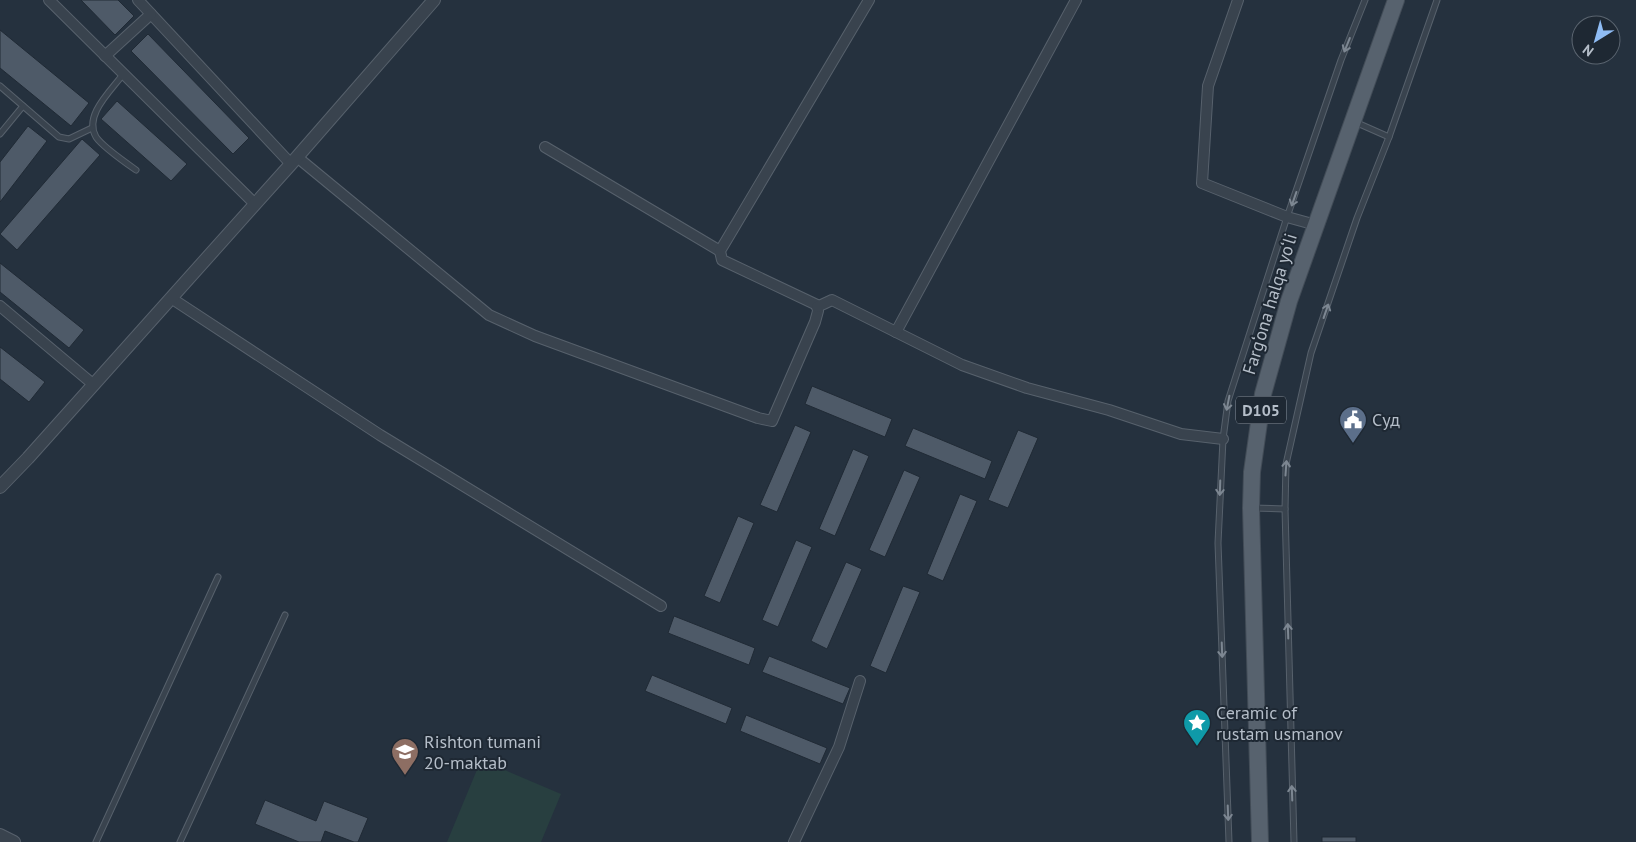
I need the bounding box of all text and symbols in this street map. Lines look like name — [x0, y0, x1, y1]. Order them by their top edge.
north arrow — [1571, 15, 1621, 65]
one-way arrow — [1342, 37, 1351, 52]
text: N — [1579, 40, 1597, 60]
one-way arrow — [1289, 190, 1298, 206]
street label: Farg‘ona halqa yo‘li — [1237, 230, 1302, 377]
one-way arrow — [1322, 304, 1331, 319]
one-way arrow — [1223, 395, 1233, 411]
road number: D105 — [1236, 396, 1286, 424]
public building icon: Суд — [1338, 405, 1368, 444]
place label: Суд — [1372, 408, 1400, 431]
one-way arrow — [1282, 461, 1291, 477]
one-way arrow — [1215, 480, 1225, 496]
one-way arrow — [1283, 623, 1293, 640]
one-way arrow — [1217, 642, 1227, 658]
place label: Ceramic of rustam usmanov — [1216, 701, 1343, 745]
place icon: Ceramic of rustam usmanov — [1182, 708, 1212, 747]
place label: Rishton tumani 20-maktab — [424, 730, 541, 774]
school or university icon: Rishton tumani 20-maktab — [390, 737, 420, 776]
one-way arrow — [1288, 786, 1297, 802]
one-way arrow — [1223, 804, 1232, 820]

